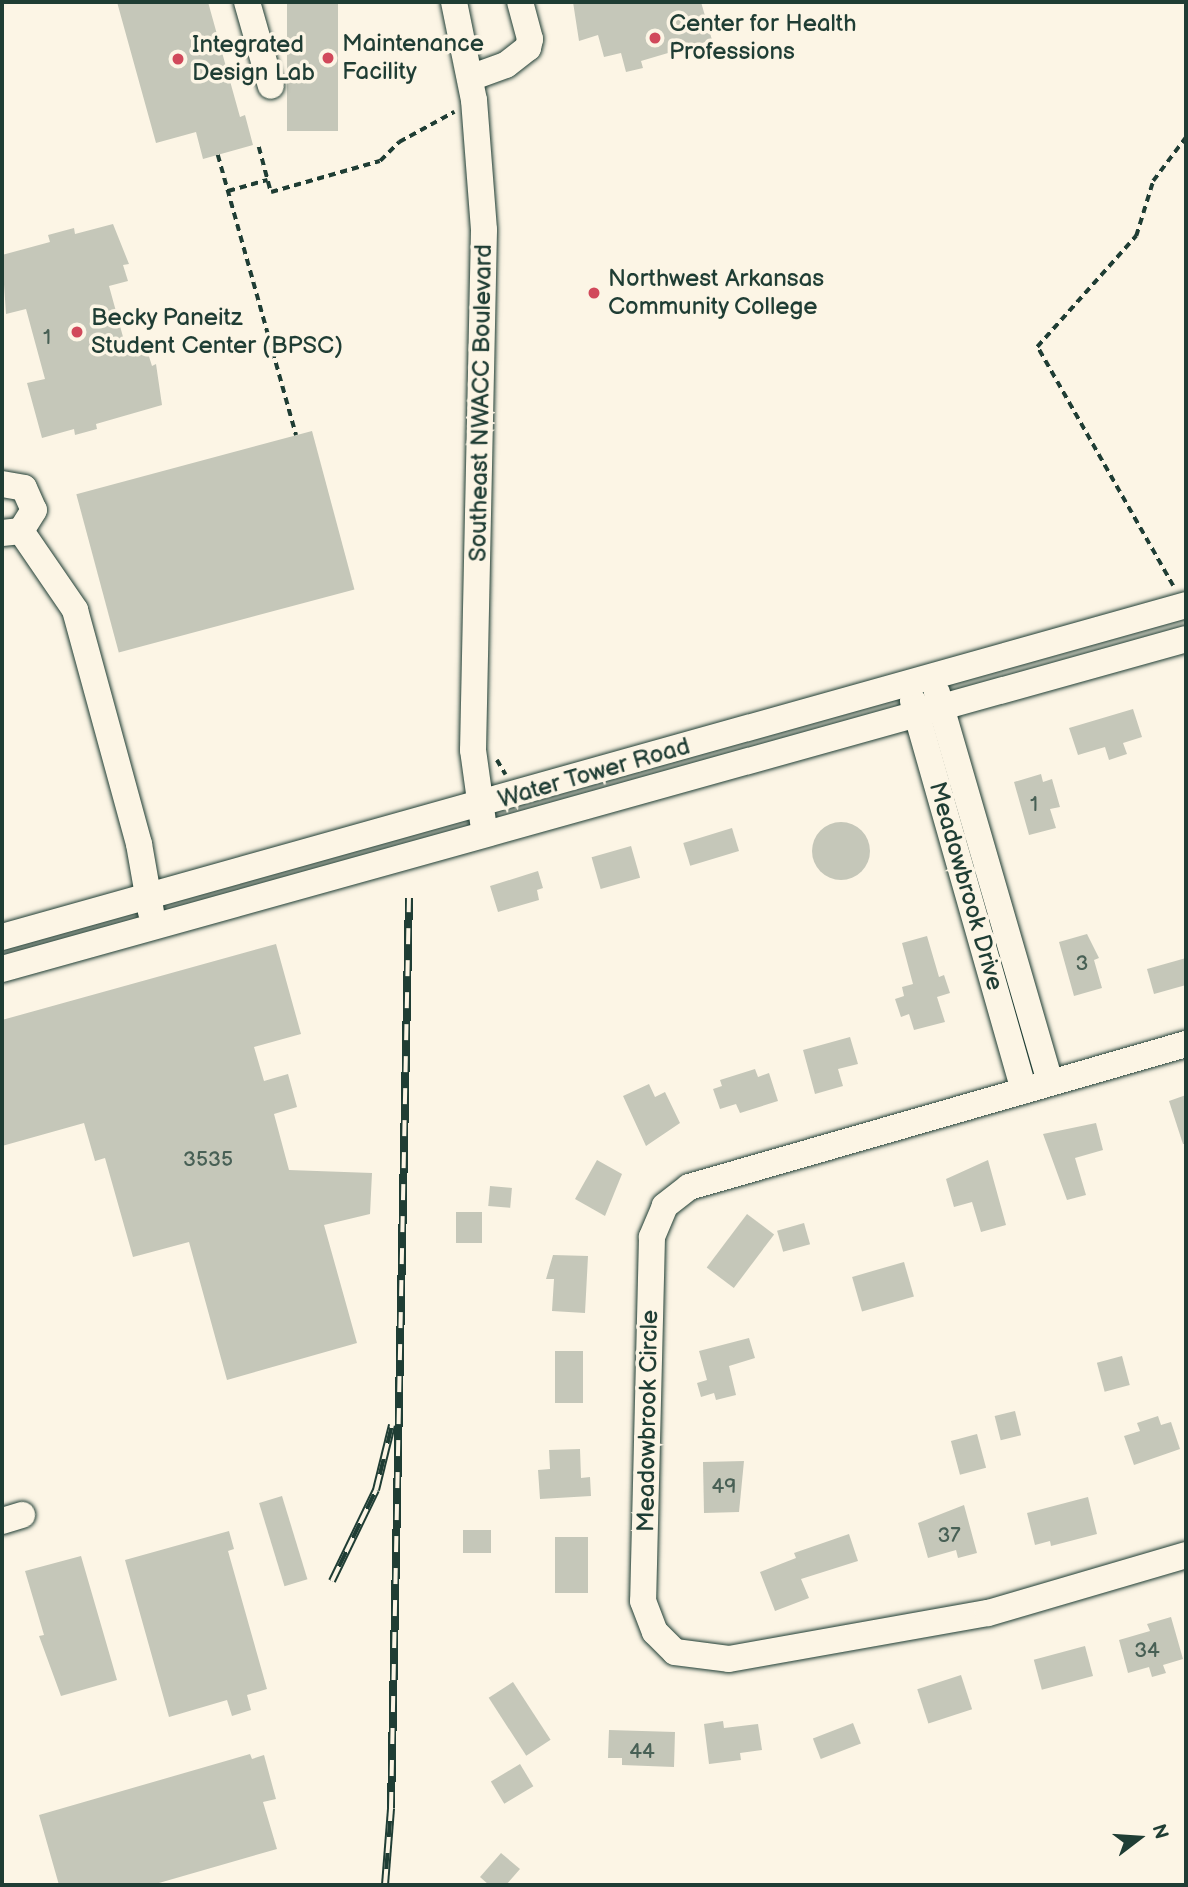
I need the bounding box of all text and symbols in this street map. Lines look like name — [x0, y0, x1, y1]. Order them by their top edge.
place label: Center for Health Professions — [669, 10, 856, 66]
place label: Maintenance Facility — [342, 30, 484, 86]
marker: Center for Health Professions — [647, 30, 663, 46]
place label: Integrated Design Lab — [192, 31, 315, 87]
marker: Maintenance Facility — [320, 50, 336, 66]
marker: Integrated Design Lab — [170, 51, 186, 67]
street label: Southeast NWACC Boulevard — [464, 244, 498, 562]
place label: Northwest Arkansas Community College — [608, 265, 824, 321]
marker: Northwest Arkansas Community College — [586, 285, 602, 301]
place label: Becky Paneitz Student Center (BPSC) — [91, 304, 343, 360]
marker: Becky Paneitz Student Center (BPSC) — [69, 324, 85, 340]
house number: 1 — [43, 325, 51, 351]
street label: Water Tower Road — [494, 732, 694, 814]
street label: Meadowbrook Drive — [922, 778, 1010, 994]
house number: 1 — [1030, 792, 1038, 818]
house number: 3 — [1076, 951, 1088, 977]
house number: 3535 — [183, 1147, 233, 1173]
street label: Meadowbrook Circle — [632, 1310, 664, 1532]
house number: 49 — [712, 1474, 736, 1500]
house number: 37 — [937, 1523, 961, 1549]
house number: 34 — [1134, 1638, 1160, 1664]
house number: 44 — [629, 1739, 655, 1765]
north arrow — [1104, 1803, 1174, 1873]
text: N — [1146, 1822, 1173, 1842]

